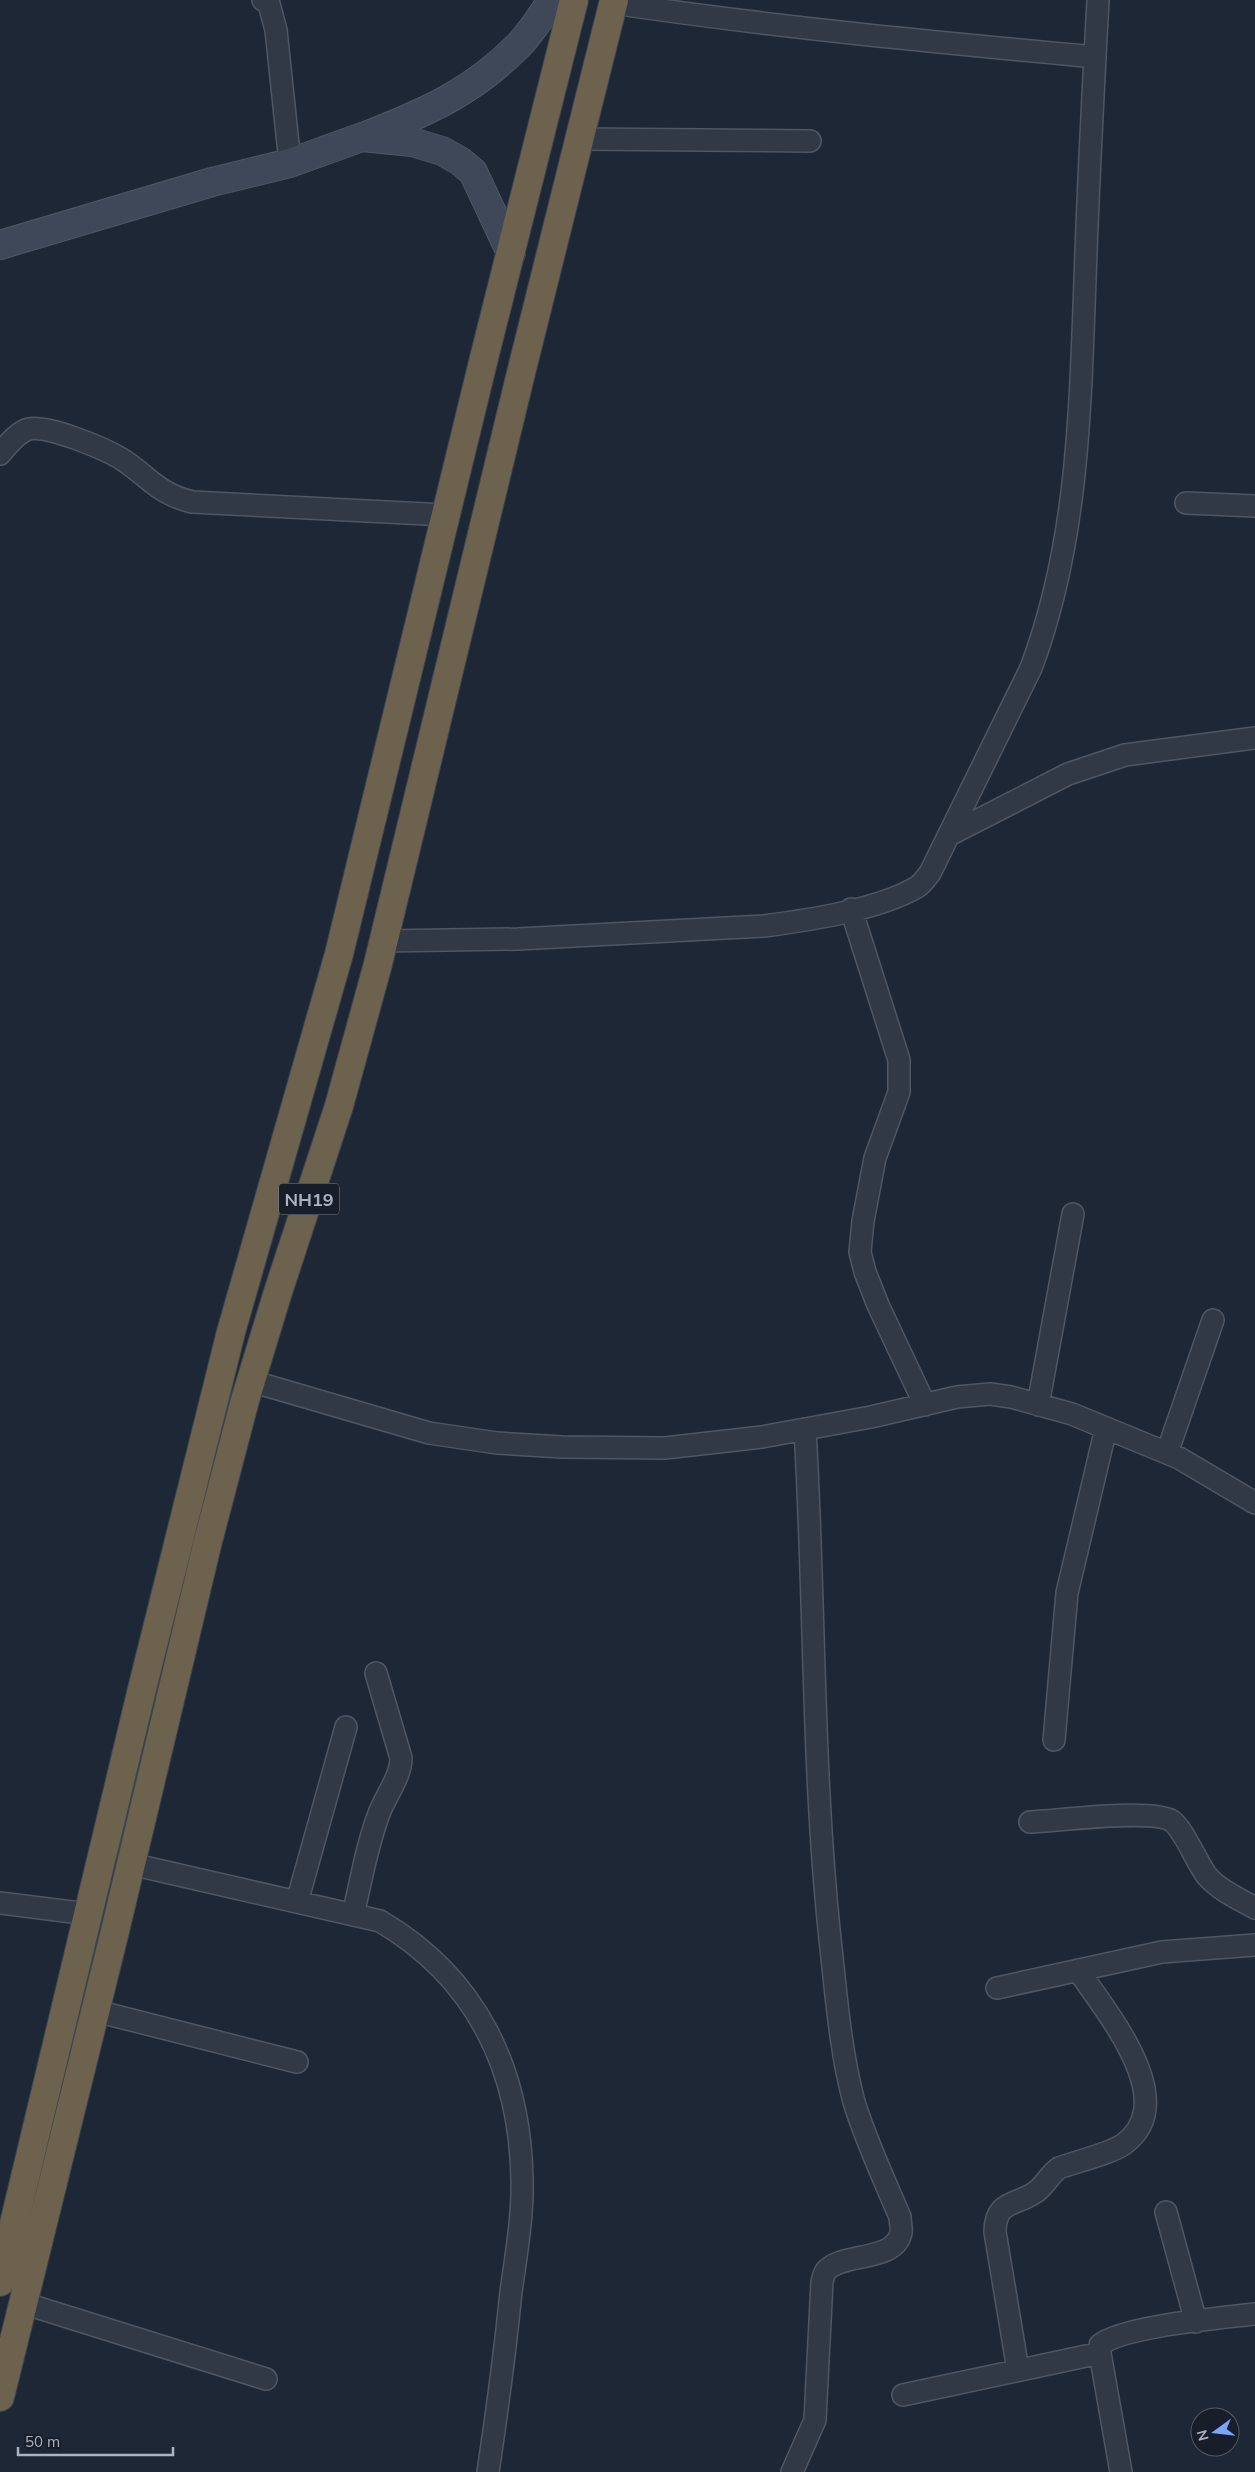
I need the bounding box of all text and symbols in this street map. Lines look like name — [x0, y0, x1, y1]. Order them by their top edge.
road number: NH19 — [279, 1184, 339, 1214]
north arrow — [1190, 2407, 1240, 2457]
scale bar — [18, 2424, 172, 2456]
text: N — [1192, 2428, 1213, 2443]
text: 50 m — [25, 2432, 60, 2451]

